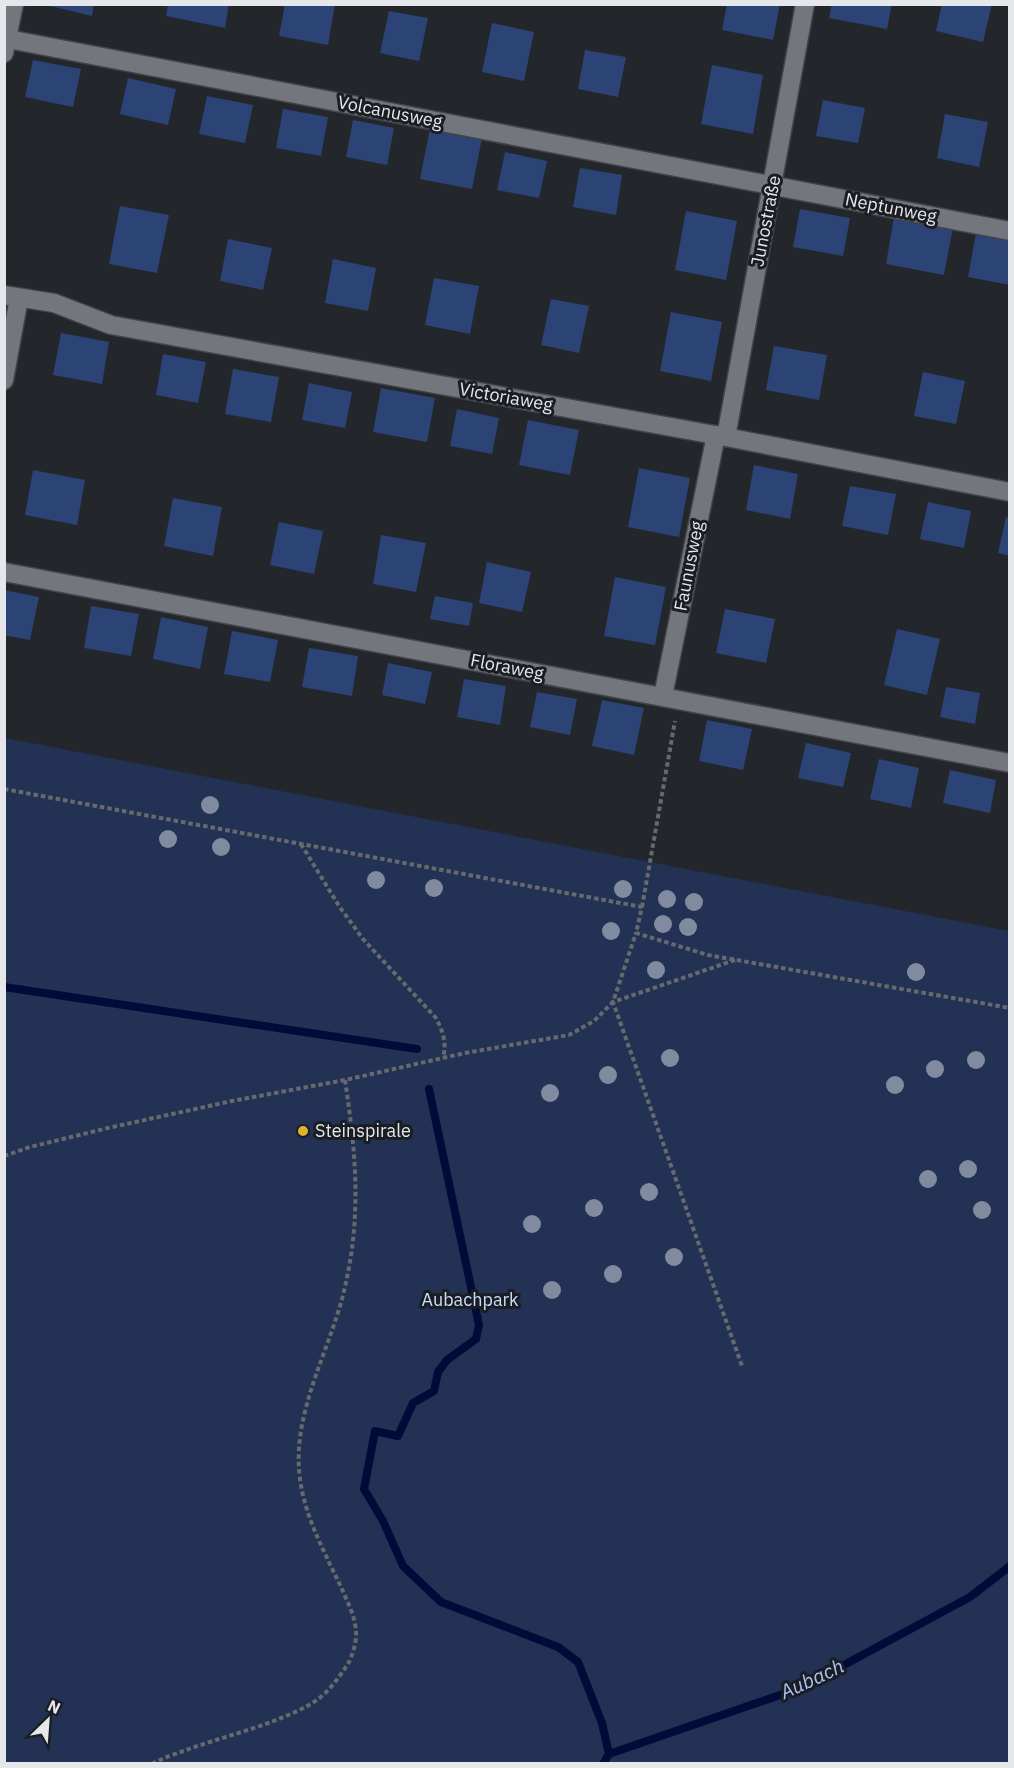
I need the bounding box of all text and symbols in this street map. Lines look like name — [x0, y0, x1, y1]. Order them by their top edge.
street label: Volcanusweg — [336, 90, 445, 133]
street label: Junostraße — [745, 173, 786, 268]
street label: Neptunweg — [843, 187, 939, 228]
street label: Victoriaweg — [457, 377, 555, 416]
street label: Faunusweg — [669, 518, 709, 613]
street label: Floraweg — [468, 648, 546, 685]
place label: Steinspirale — [315, 1119, 411, 1142]
marker: Steinspirale — [296, 1124, 310, 1138]
park label: Aubachpark — [421, 1288, 519, 1311]
water label: Aubach — [775, 1652, 848, 1705]
north arrow — [18, 1690, 78, 1750]
text: N — [45, 1695, 64, 1718]

